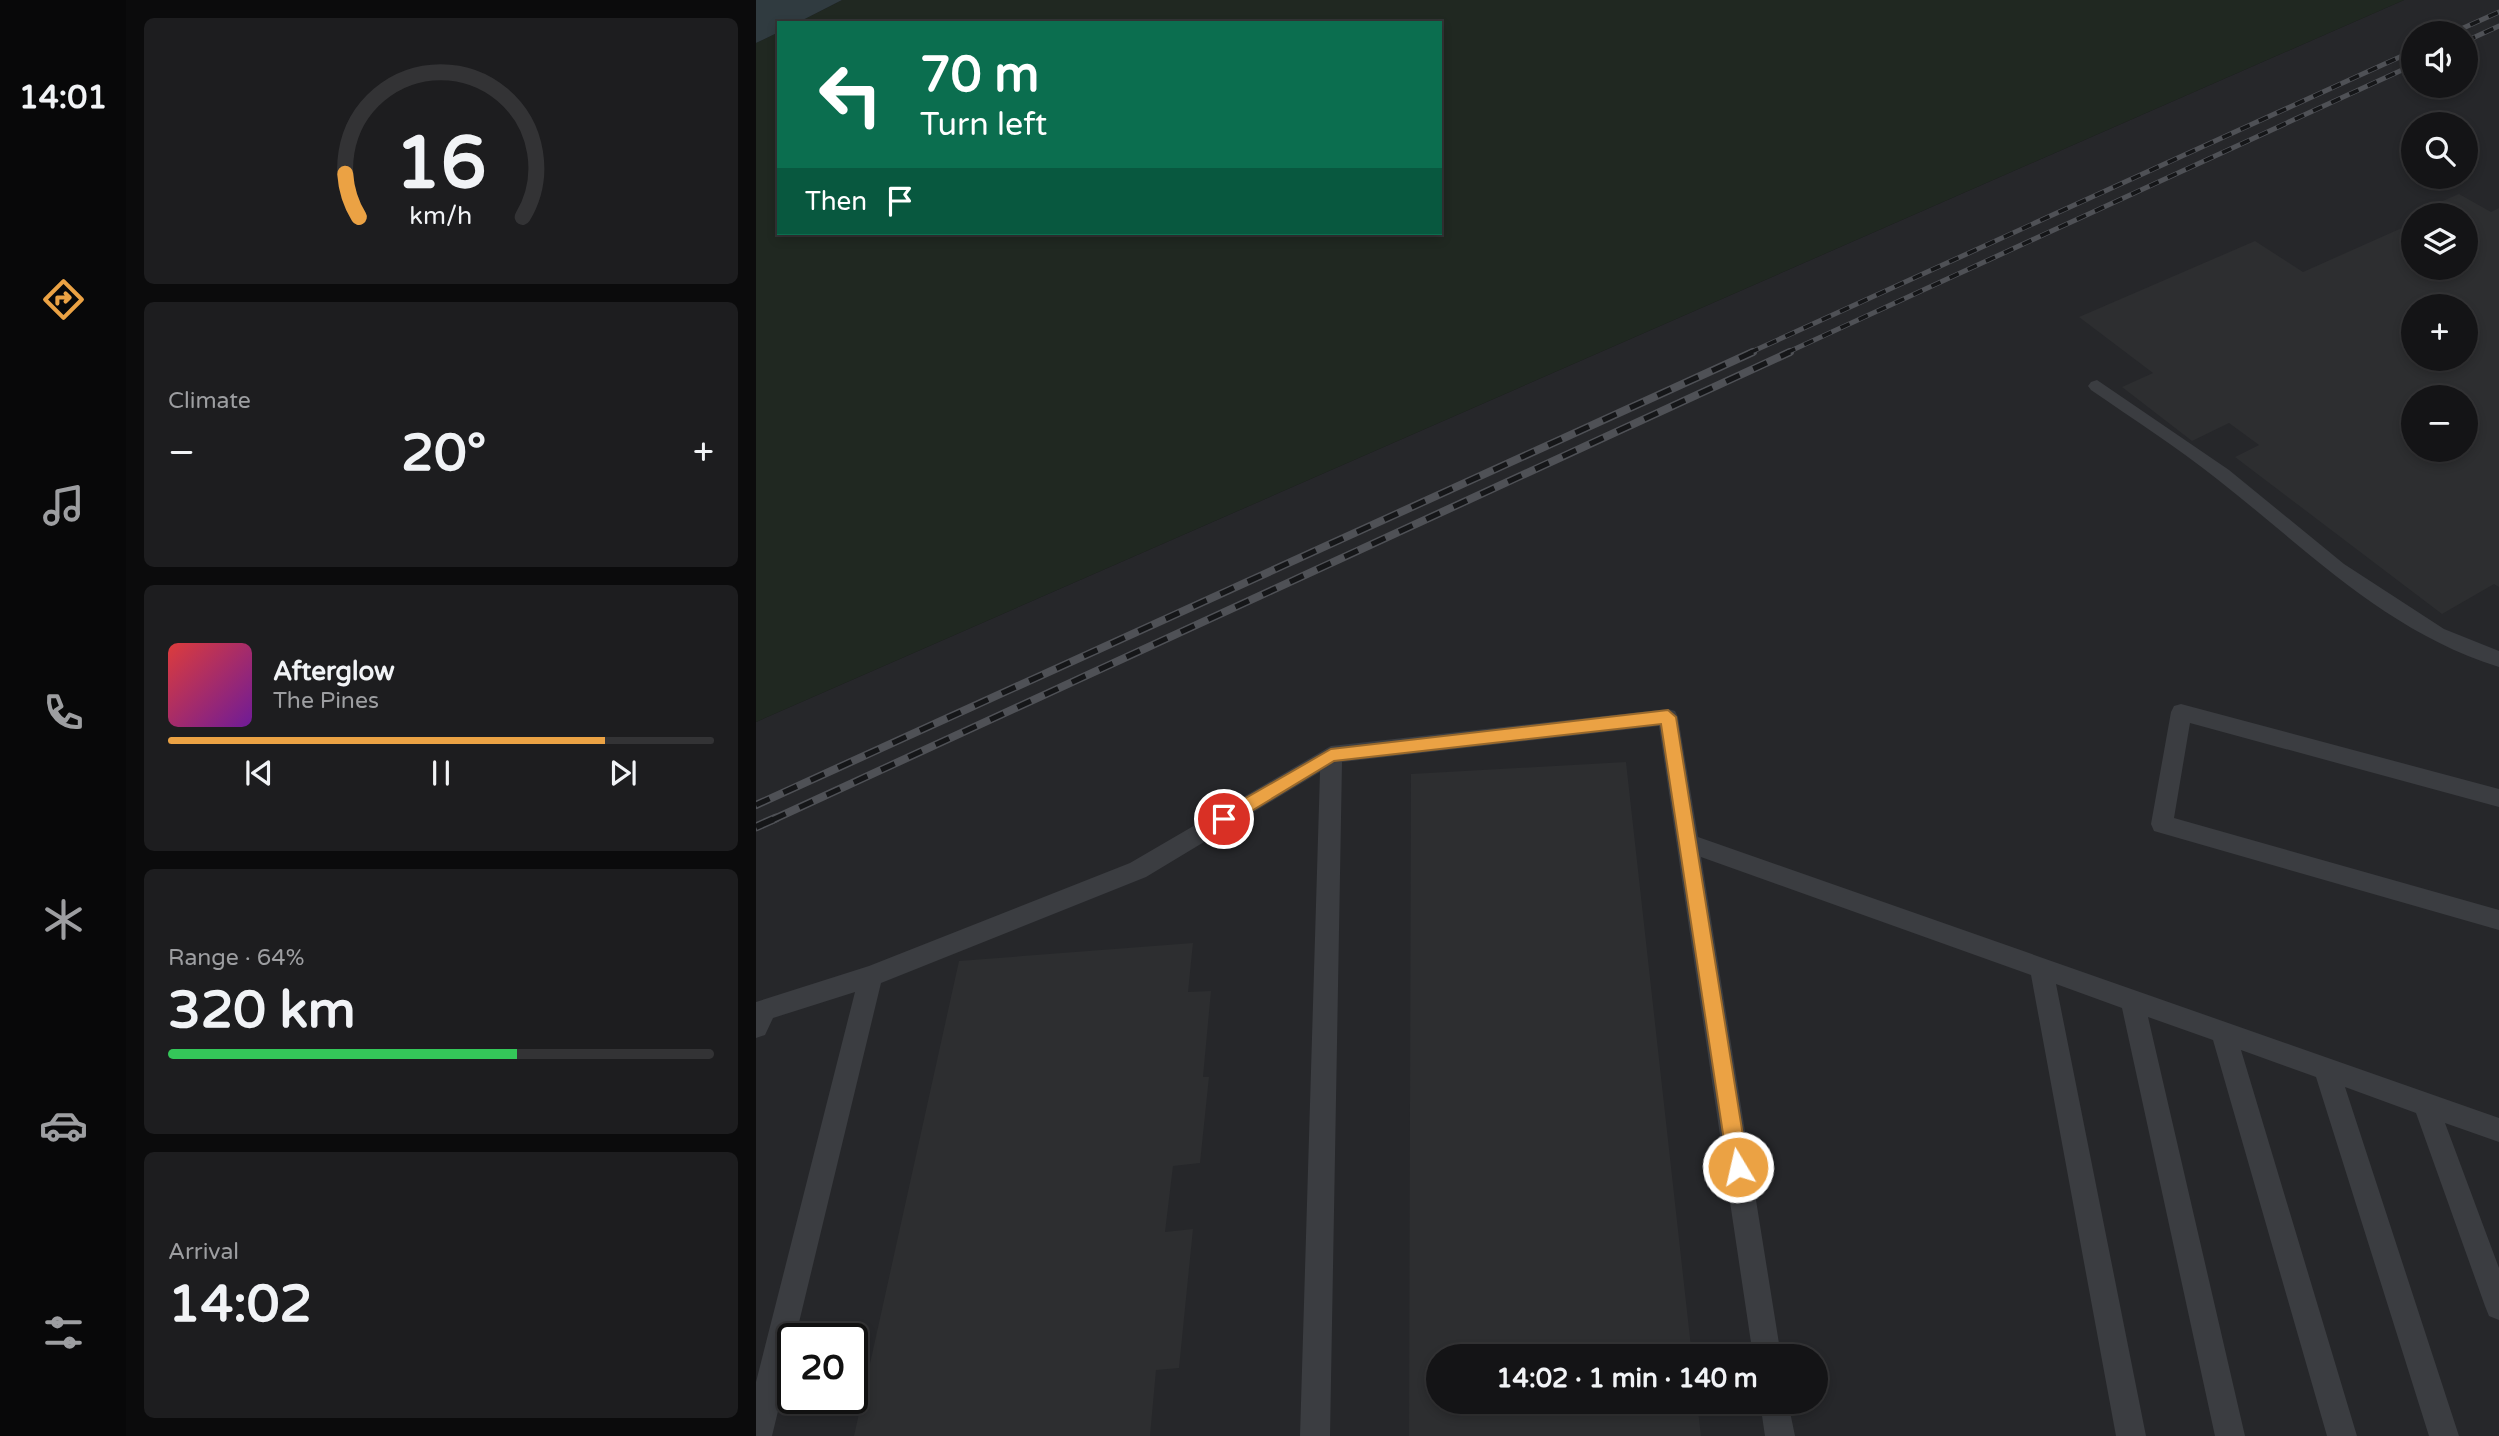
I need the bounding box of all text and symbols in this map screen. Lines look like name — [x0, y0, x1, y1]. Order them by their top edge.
map controls — [2401, 21, 2478, 462]
button: sound — [2401, 21, 2478, 98]
text: 70 m — [920, 46, 1039, 105]
icon: left — [805, 49, 896, 140]
text: 14:01 — [19, 79, 107, 117]
text: Turn left — [920, 106, 1047, 144]
button: search — [2401, 112, 2478, 189]
text: 16 — [395, 120, 487, 208]
icon: arrive — [881, 182, 919, 220]
text: Then — [805, 186, 867, 217]
text: km/h — [410, 201, 472, 231]
button: layers — [2401, 203, 2478, 280]
icon: directions — [39, 275, 88, 324]
button: + — [2401, 294, 2478, 371]
button: − — [2401, 385, 2478, 462]
text: Climate — [168, 387, 251, 415]
text: 20° — [401, 422, 486, 485]
text: − — [168, 430, 195, 476]
text: + — [693, 430, 714, 476]
icon: music — [39, 481, 88, 530]
text: Afterglow — [273, 656, 395, 687]
text: The Pines — [273, 687, 379, 715]
icon: phone — [39, 688, 88, 737]
icon: previous — [240, 754, 278, 792]
icon: pause — [422, 754, 460, 792]
icon: next — [604, 754, 642, 792]
pin — [1194, 789, 1254, 849]
icon: arrive — [1205, 800, 1243, 838]
icon: climate — [39, 895, 88, 944]
text: Range · 64% — [168, 944, 304, 972]
text: 320 km — [168, 979, 356, 1042]
icon: car — [39, 1101, 88, 1150]
position arrow — [1701, 1130, 1775, 1204]
text: Arrival — [168, 1238, 239, 1266]
text: 14:02 — [168, 1273, 312, 1336]
icon: filters — [39, 1308, 88, 1357]
speed limit sign: 20 — [777, 1323, 868, 1414]
text: 14:02 · 1 min · 140 m — [1496, 1363, 1758, 1394]

